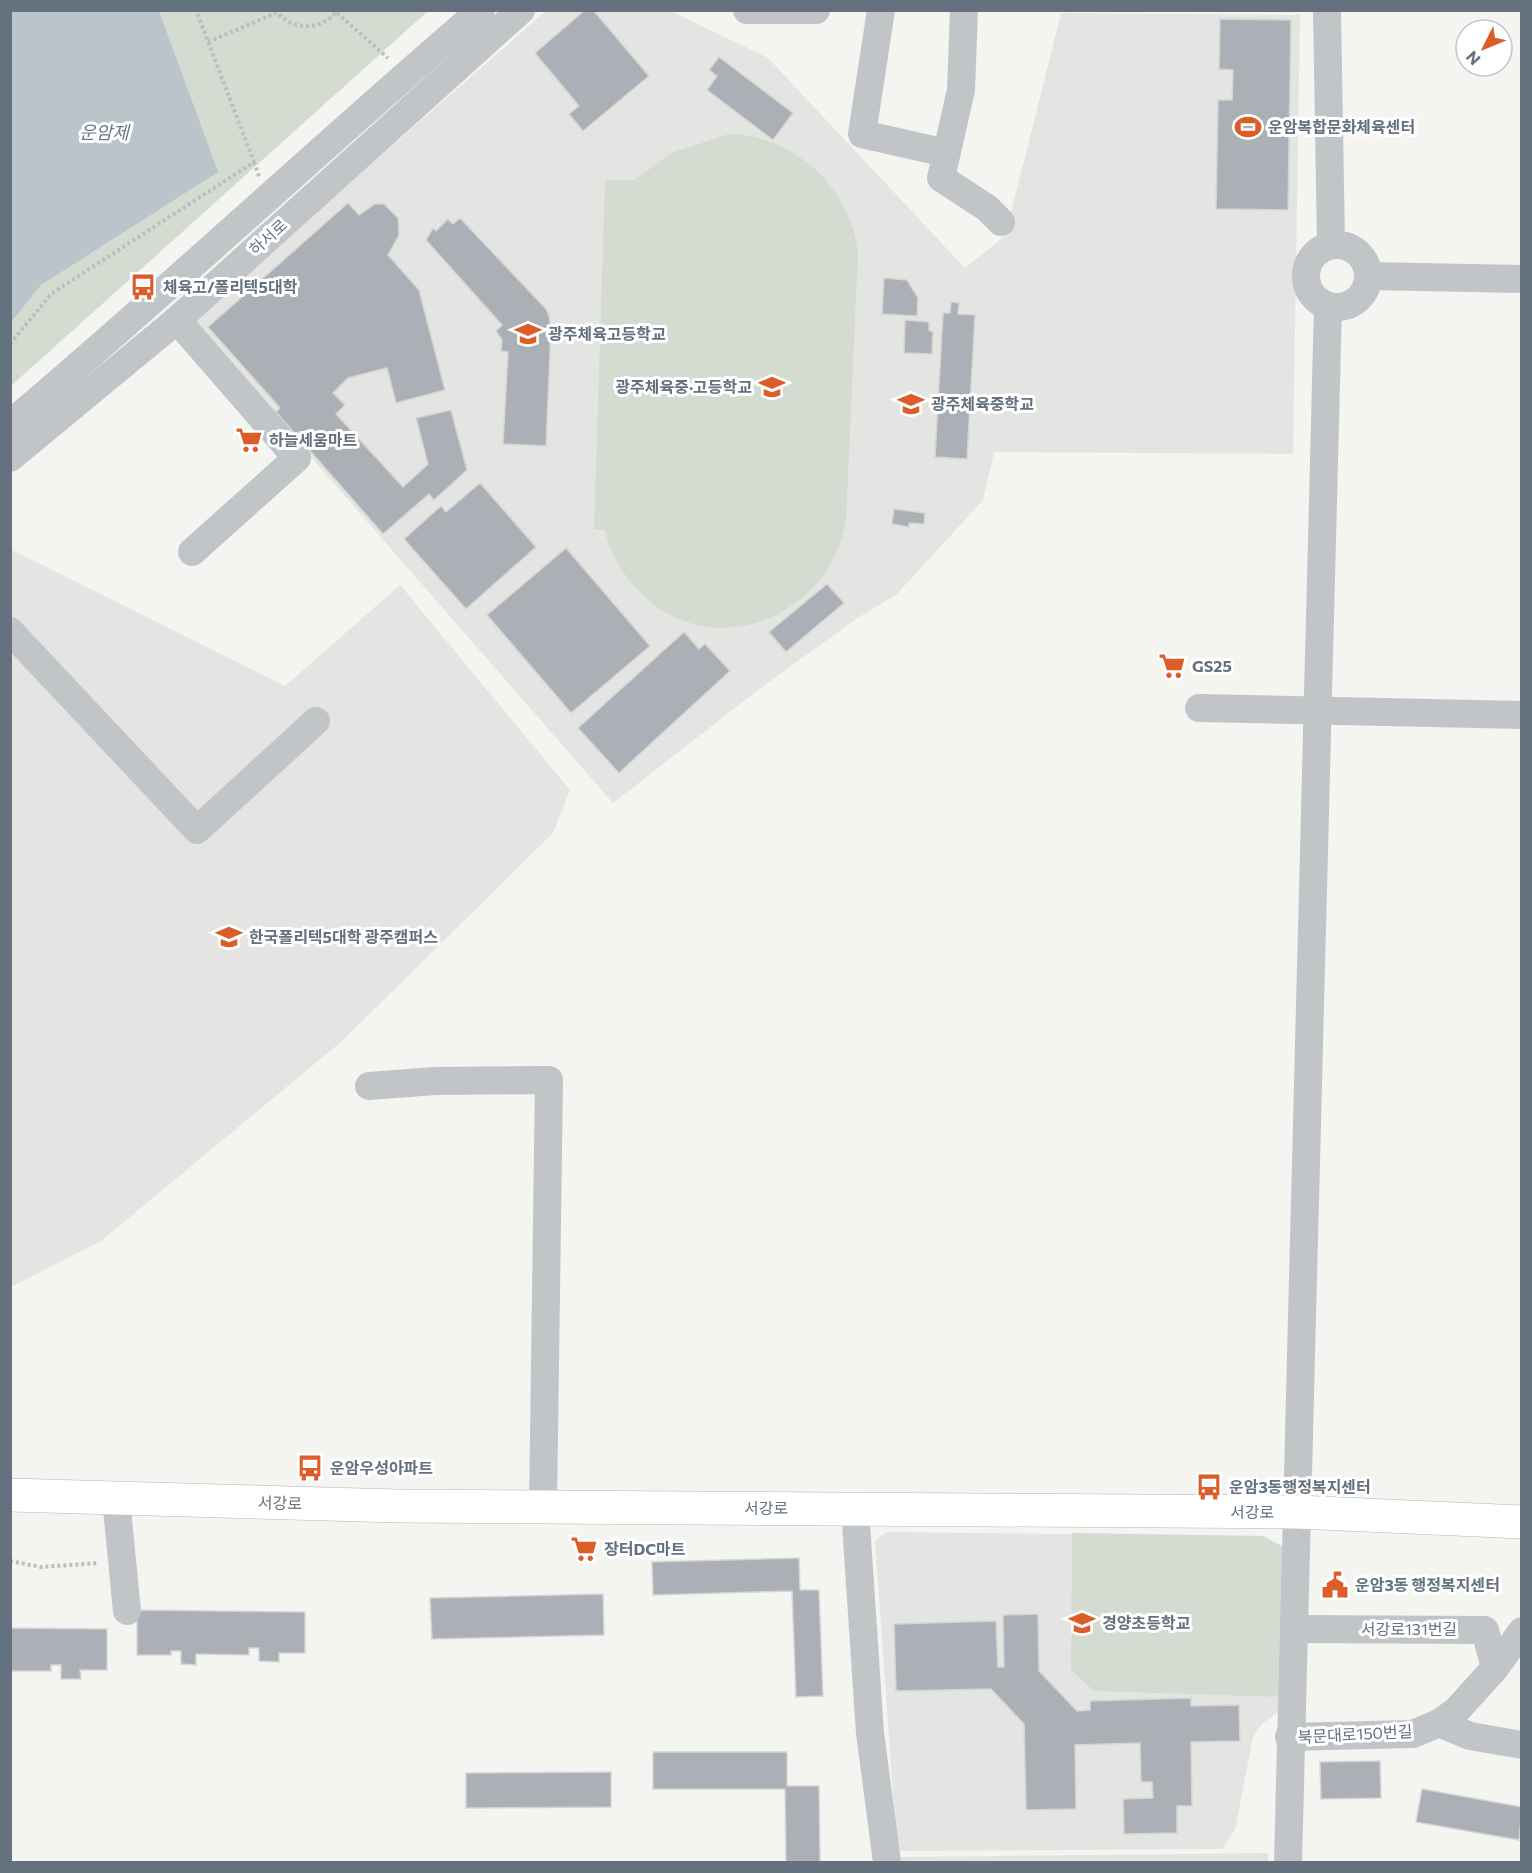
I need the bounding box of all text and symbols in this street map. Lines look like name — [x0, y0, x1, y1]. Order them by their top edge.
north arrow — [1454, 18, 1514, 78]
text: N — [1462, 48, 1484, 69]
sports icon: 운암복합문화체육센터 — [1233, 112, 1263, 142]
place label: 운암복합문화체육센터 — [1268, 117, 1415, 136]
water label: 운암제 — [79, 121, 131, 143]
street label: 하서로 — [245, 215, 291, 258]
bus stop icon: 체육고/폴리텍5대학 — [128, 272, 158, 302]
place label: 체육고/폴리텍5대학 — [163, 277, 298, 296]
school or university icon: 광주체육고등학교 — [513, 319, 543, 349]
place label: 광주체육고등학교 — [548, 324, 666, 343]
school or university icon: 광주체육중·고등학교 — [757, 372, 787, 402]
place label: 광주체육중·고등학교 — [615, 377, 752, 396]
school or university icon: 광주체육중학교 — [896, 389, 926, 419]
place label: 광주체육중학교 — [931, 394, 1034, 413]
supermarket icon: 하늘세움마트 — [234, 425, 264, 455]
place label: 하늘세움마트 — [269, 430, 358, 449]
supermarket icon: GS25 — [1157, 651, 1187, 681]
place label: GS25 — [1192, 656, 1232, 675]
school or university icon: 한국폴리텍5대학 광주캠퍼스 — [214, 922, 244, 952]
place label: 한국폴리텍5대학 광주캠퍼스 — [249, 927, 438, 946]
bus stop icon: 운암우성아파트 — [295, 1453, 325, 1483]
place label: 운암우성아파트 — [330, 1458, 433, 1477]
bus stop icon: 운암3동행정복지센터 — [1194, 1472, 1224, 1502]
place label: 운암3동행정복지센터 — [1229, 1477, 1371, 1496]
street label: 서강로 — [258, 1493, 303, 1512]
street label: 서강로 — [744, 1498, 788, 1517]
street label: 서강로 — [1230, 1502, 1274, 1521]
supermarket icon: 장터DC마트 — [569, 1534, 599, 1564]
place label: 장터DC마트 — [604, 1539, 686, 1558]
public building icon: 운암3동 행정복지센터 — [1320, 1570, 1350, 1600]
place label: 운암3동 행정복지센터 — [1355, 1575, 1500, 1594]
school or university icon: 경양초등학교 — [1067, 1608, 1097, 1638]
place label: 경양초등학교 — [1102, 1613, 1191, 1632]
street label: 서강로131번길 — [1361, 1619, 1457, 1638]
street label: 북문대로150번길 — [1297, 1721, 1413, 1746]

